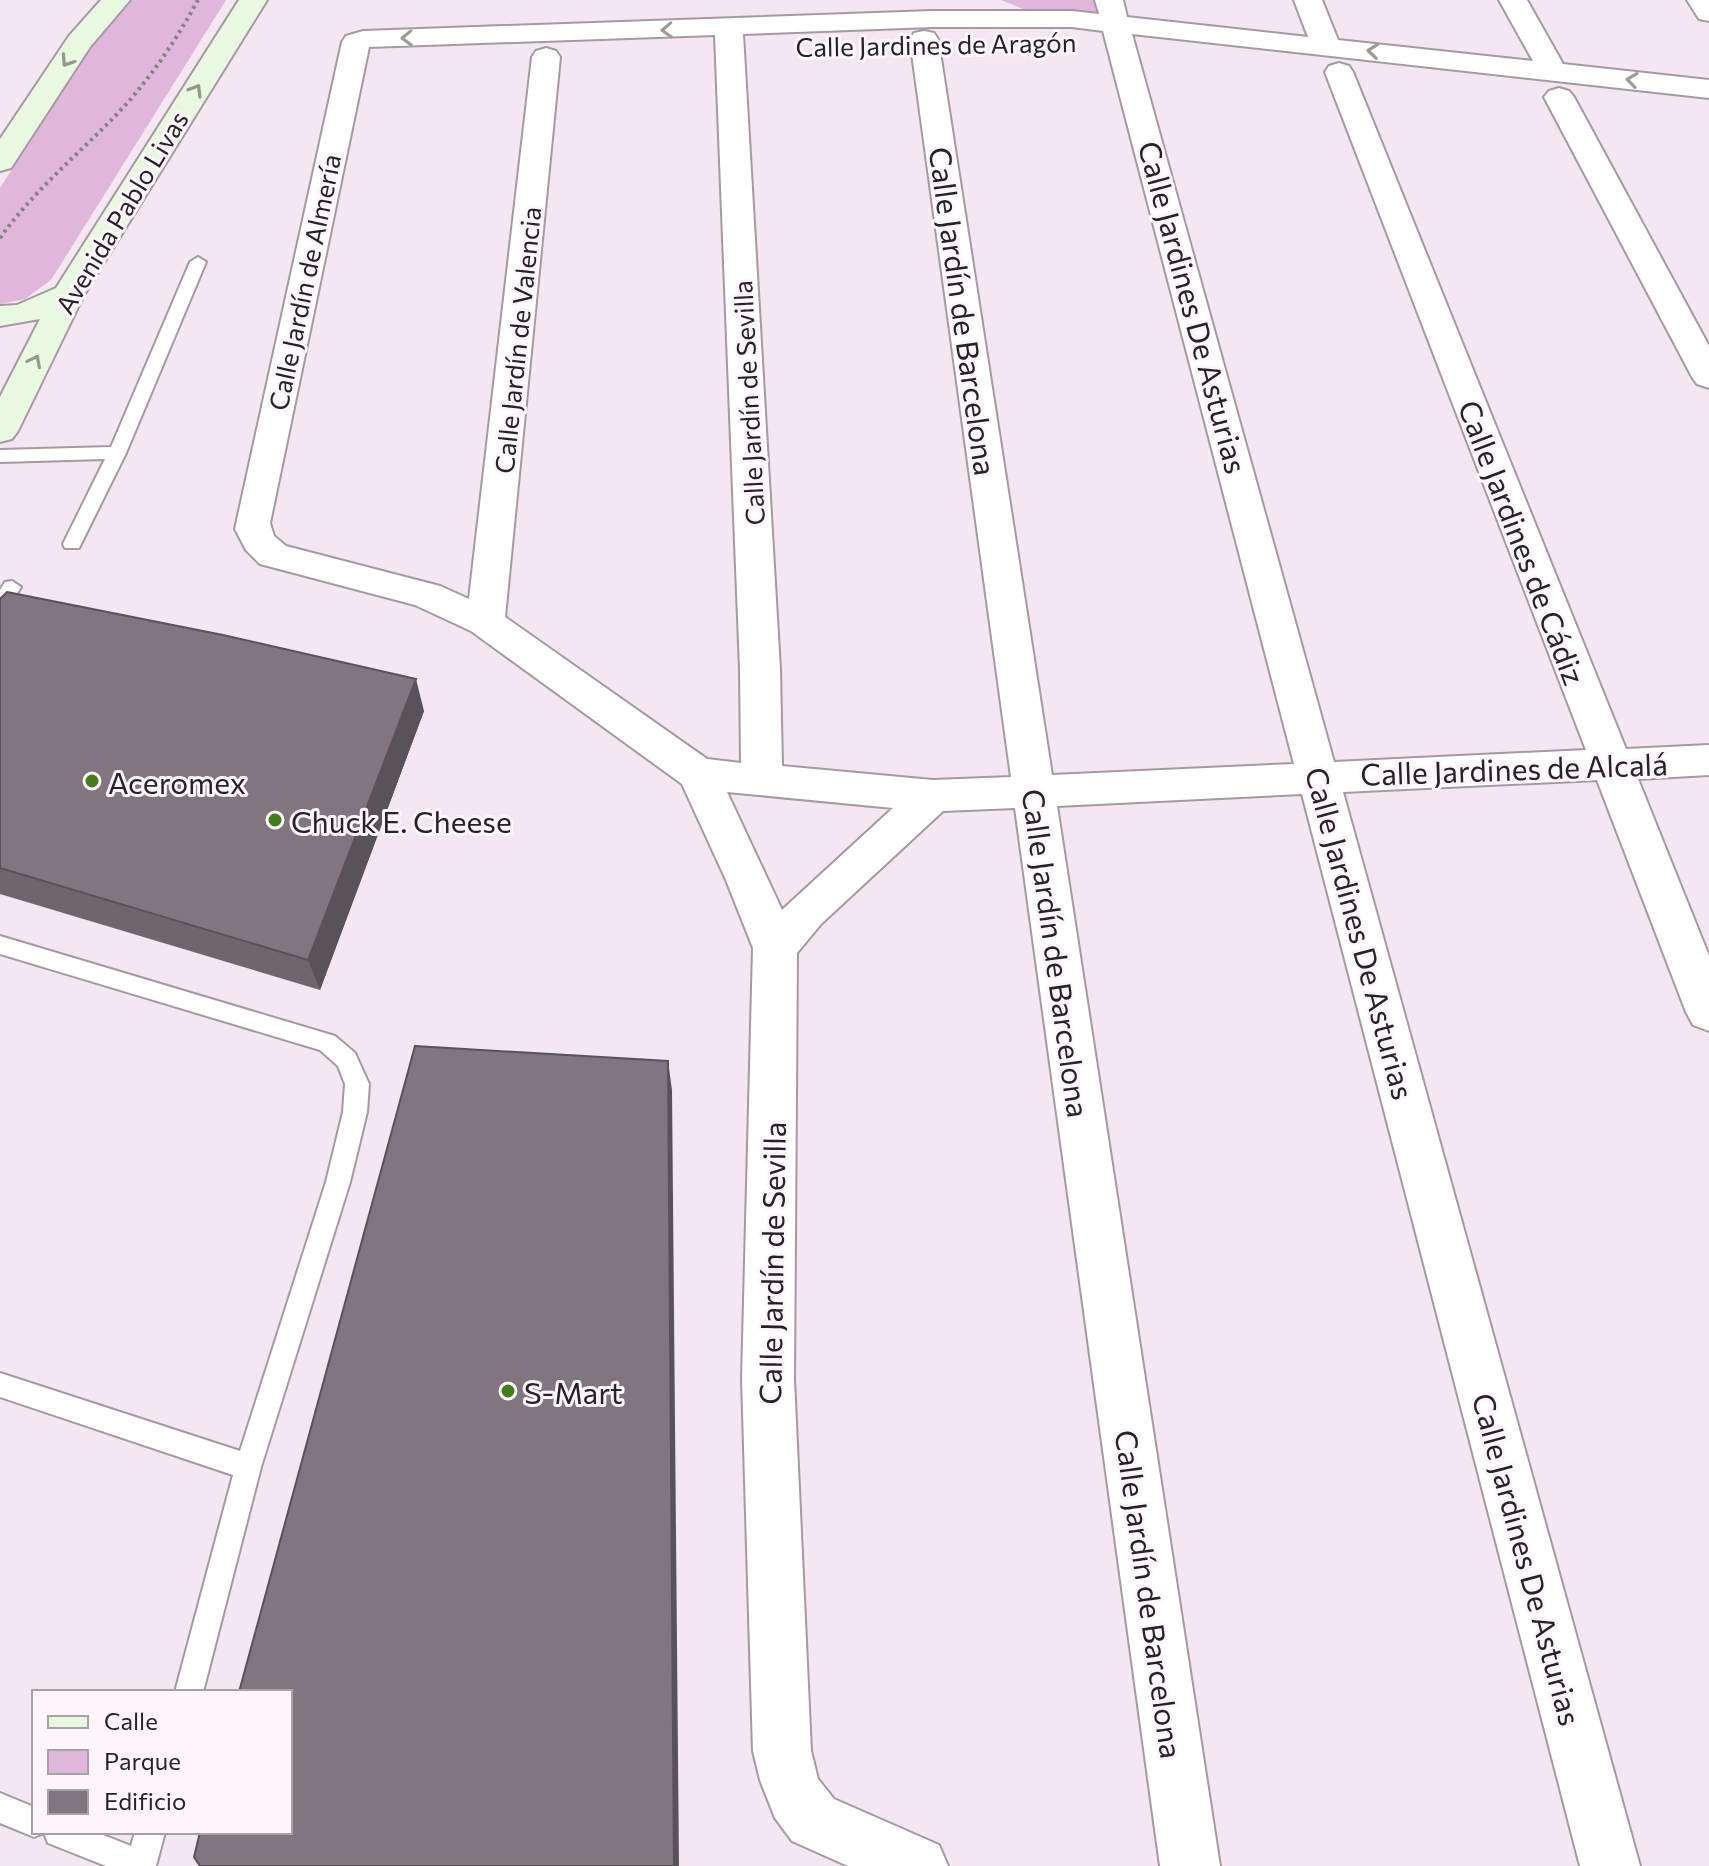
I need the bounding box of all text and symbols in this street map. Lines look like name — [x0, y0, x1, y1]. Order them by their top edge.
one-way arrow — [660, 22, 673, 39]
street label: Calle Jardines de Aragón — [795, 26, 1077, 62]
one-way arrow — [400, 29, 413, 46]
one-way arrow — [1366, 42, 1379, 59]
one-way arrow — [62, 52, 77, 66]
one-way arrow — [1625, 71, 1638, 88]
one-way arrow — [186, 84, 201, 99]
street label: Avenida Pablo Livas — [48, 105, 194, 319]
street label: Calle Jardines De Asturias — [1132, 137, 1256, 477]
street label: Calle Jardín de Barcelona — [923, 144, 1005, 478]
street label: Calle Jardín de Almería — [262, 151, 346, 413]
street label: Calle Jardín de Valencia — [488, 205, 546, 475]
street label: Calle Jardín de Sevilla — [726, 280, 770, 526]
one-way arrow — [25, 355, 41, 370]
street label: Calle Jardines de Cádiz — [1452, 395, 1594, 689]
street label: Calle Jardines de Alcalá — [1360, 744, 1668, 792]
place label: Aceromex — [108, 763, 246, 800]
street label: Calle Jardines De Asturias — [1299, 763, 1423, 1103]
marker: Aceromex — [83, 772, 101, 790]
street label: Calle Jardín de Barcelona — [1016, 786, 1098, 1120]
place label: Chuck E. Cheese — [291, 802, 512, 839]
marker: Chuck E. Cheese — [266, 811, 284, 829]
street label: Calle Jardín de Sevilla — [750, 1121, 792, 1405]
place label: S-Mart — [524, 1373, 623, 1410]
marker: S-Mart — [499, 1382, 517, 1400]
street label: Calle Jardines De Asturias — [1466, 1389, 1590, 1729]
street label: Calle Jardín de Barcelona — [1109, 1427, 1191, 1761]
legend — [32, 1690, 292, 1834]
text: Calle — [104, 1706, 158, 1735]
text: Parque — [104, 1746, 181, 1775]
text: Edificio — [104, 1786, 186, 1815]

